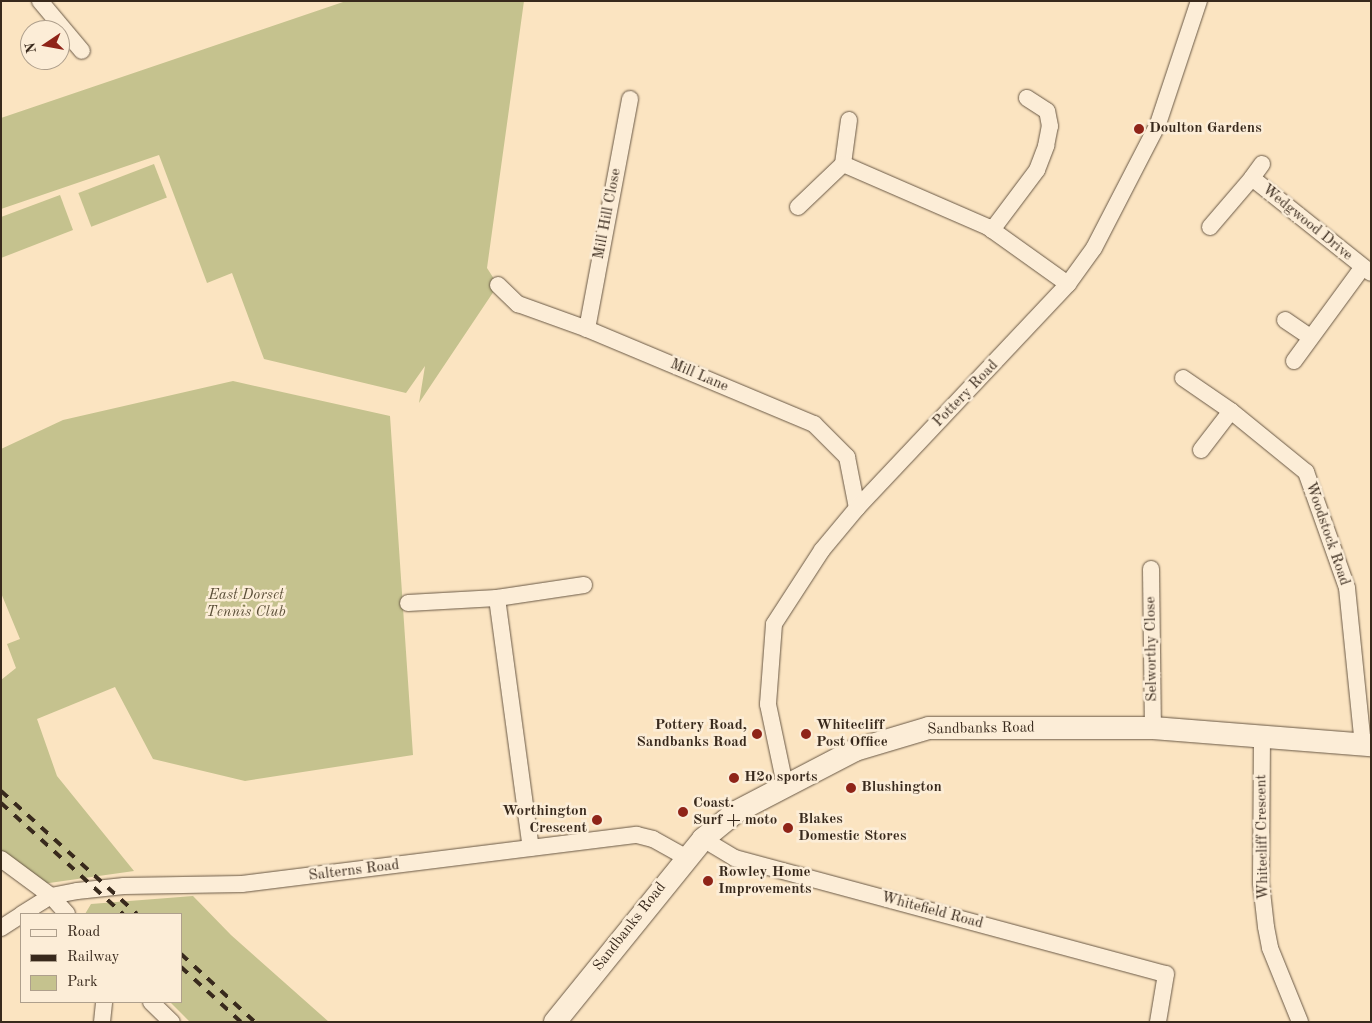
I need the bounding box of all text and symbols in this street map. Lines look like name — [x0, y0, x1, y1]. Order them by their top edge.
north arrow — [20, 20, 70, 70]
text: N — [23, 41, 39, 55]
place label: Doulton Gardens — [1149, 120, 1262, 138]
marker: Doulton Gardens — [1133, 123, 1145, 135]
street label: Mill Hill Close — [590, 167, 626, 261]
street label: Wedgwood Drive — [1258, 181, 1356, 265]
street label: Mill Lane — [667, 356, 731, 396]
street label: Pottery Road — [930, 357, 1002, 431]
street label: Woodstock Road — [1301, 480, 1353, 588]
park label: East Dorset Tennis Club — [206, 586, 286, 621]
street label: Selworthy Close — [1142, 596, 1162, 702]
place label: Pottery Road, Sandbanks Road — [637, 716, 747, 751]
place label: Whitecliff Post Office — [816, 716, 888, 751]
street label: Sandbanks Road — [927, 719, 1035, 739]
marker: Pottery Road, Sandbanks Road — [751, 728, 763, 740]
marker: Whitecliff Post Office — [800, 728, 812, 740]
place label: H2o sports — [744, 769, 817, 787]
marker: H2o sports — [728, 772, 740, 784]
street label: Whitecliff Crescent — [1253, 774, 1273, 900]
place label: Blushington — [861, 779, 942, 797]
marker: Blushington — [845, 782, 857, 794]
place label: Coast. Surf + moto — [693, 794, 777, 829]
place label: Worthington Crescent — [502, 802, 587, 837]
marker: Coast. Surf + moto — [677, 806, 689, 818]
place label: Blakes Domestic Stores — [798, 810, 906, 845]
marker: Worthington Crescent — [591, 814, 603, 826]
marker: Blakes Domestic Stores — [782, 822, 794, 834]
street label: Salterns Road — [308, 857, 400, 885]
place label: Rowley Home Improvements — [718, 863, 811, 898]
marker: Rowley Home Improvements — [702, 875, 714, 887]
street label: Sandbanks Road — [590, 879, 670, 975]
street label: Whitefield Road — [879, 889, 985, 933]
legend — [20, 913, 182, 1003]
text: Road — [67, 925, 100, 940]
text: Railway — [67, 950, 120, 965]
text: Park — [67, 975, 98, 990]

